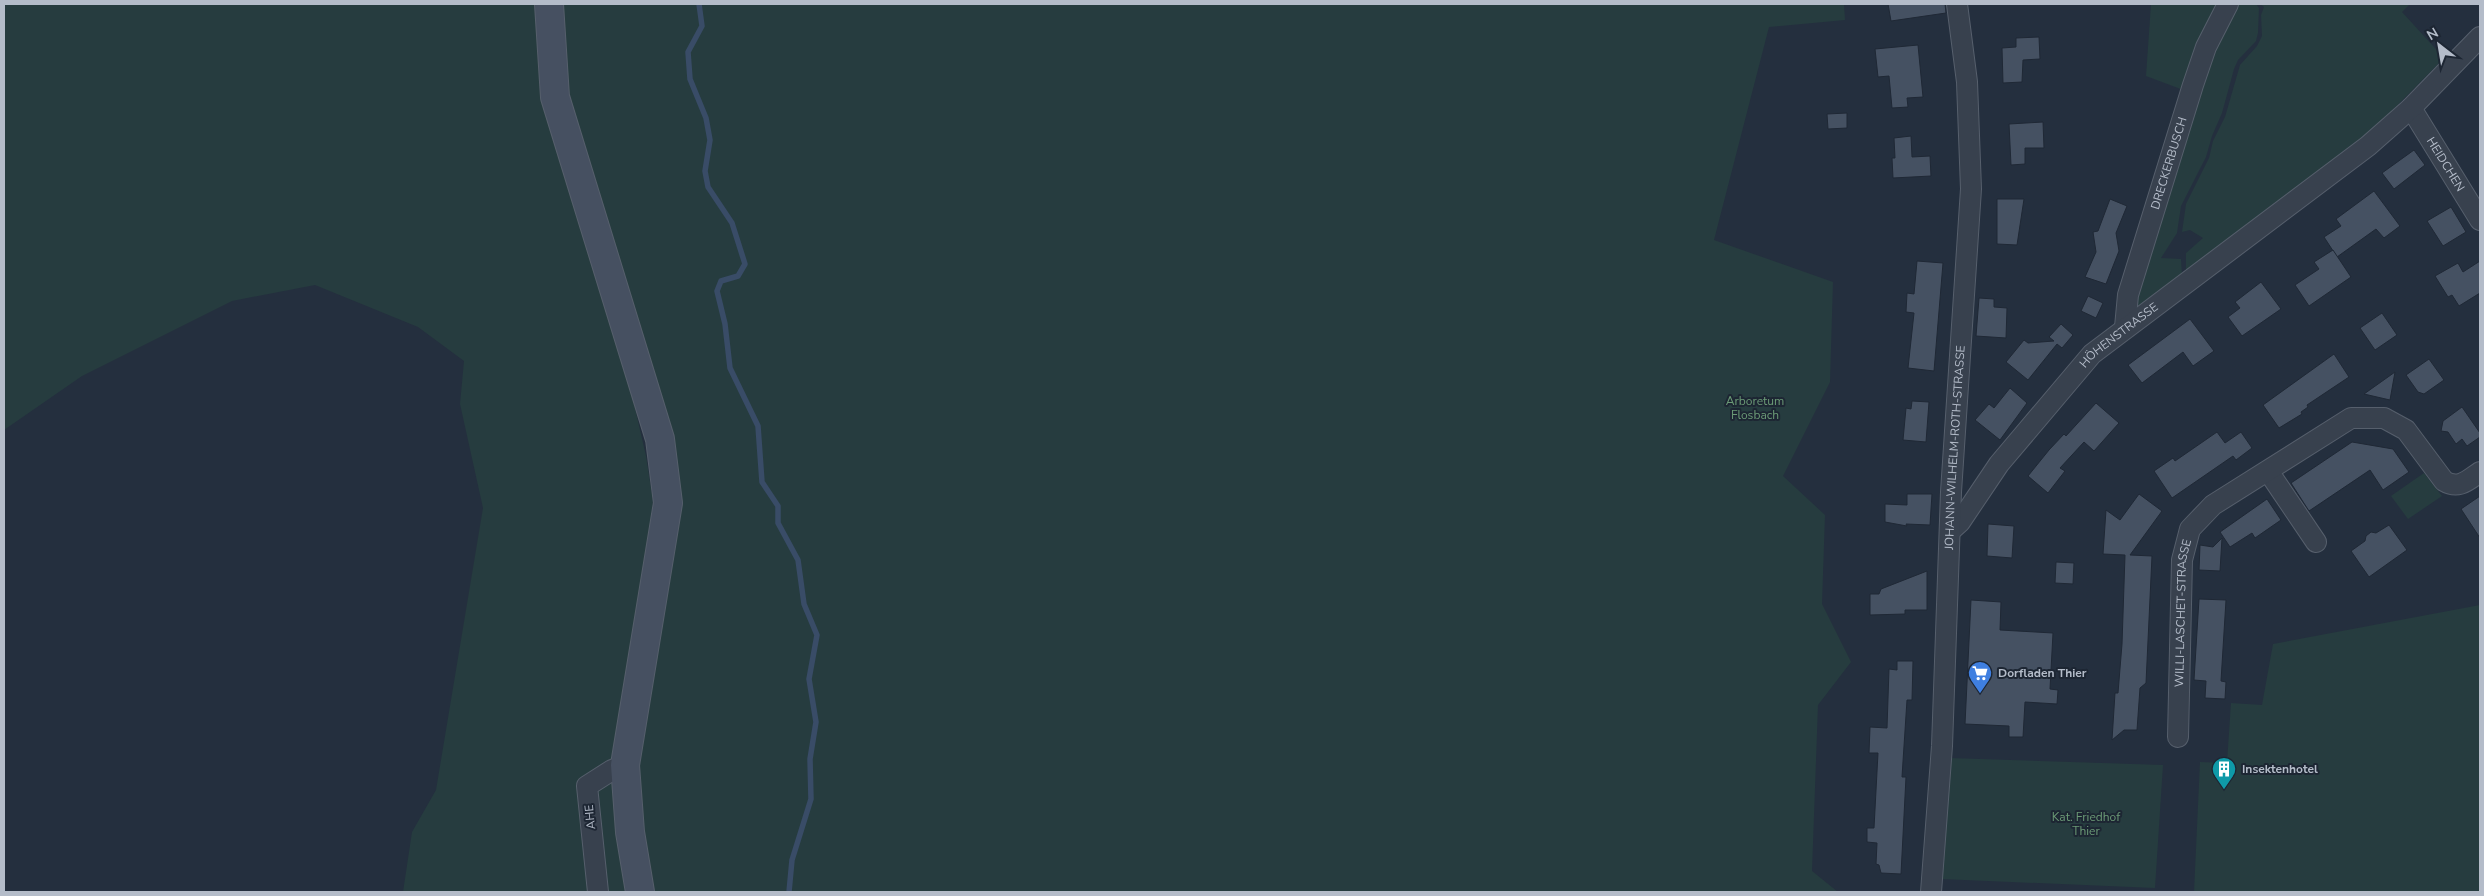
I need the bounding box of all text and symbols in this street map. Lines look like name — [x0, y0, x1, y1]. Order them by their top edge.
north arrow — [2414, 20, 2464, 70]
text: N — [2423, 23, 2442, 45]
street label: DRECKERBUSCH — [2147, 115, 2191, 212]
street label: HEIDCHEN — [2423, 134, 2468, 194]
street label: HÖHENSTRASSE — [2076, 299, 2161, 371]
street label: JOHANN-WILHELM-ROTH-STRASSE — [1941, 345, 1969, 551]
park label: Arboretum Flosbach — [1726, 393, 1784, 423]
street label: WILLI-LASCHET-STRASSE — [2171, 538, 2195, 687]
supermarket icon: Dorfladen Thier — [1967, 660, 1993, 694]
place label: Dorfladen Thier — [1998, 665, 2087, 681]
building icon: Insektenhotel — [2211, 756, 2237, 790]
place label: Insektenhotel — [2242, 761, 2318, 777]
street label: AHE — [581, 804, 599, 830]
park label: Kat. Friedhof Thier — [2052, 809, 2121, 839]

